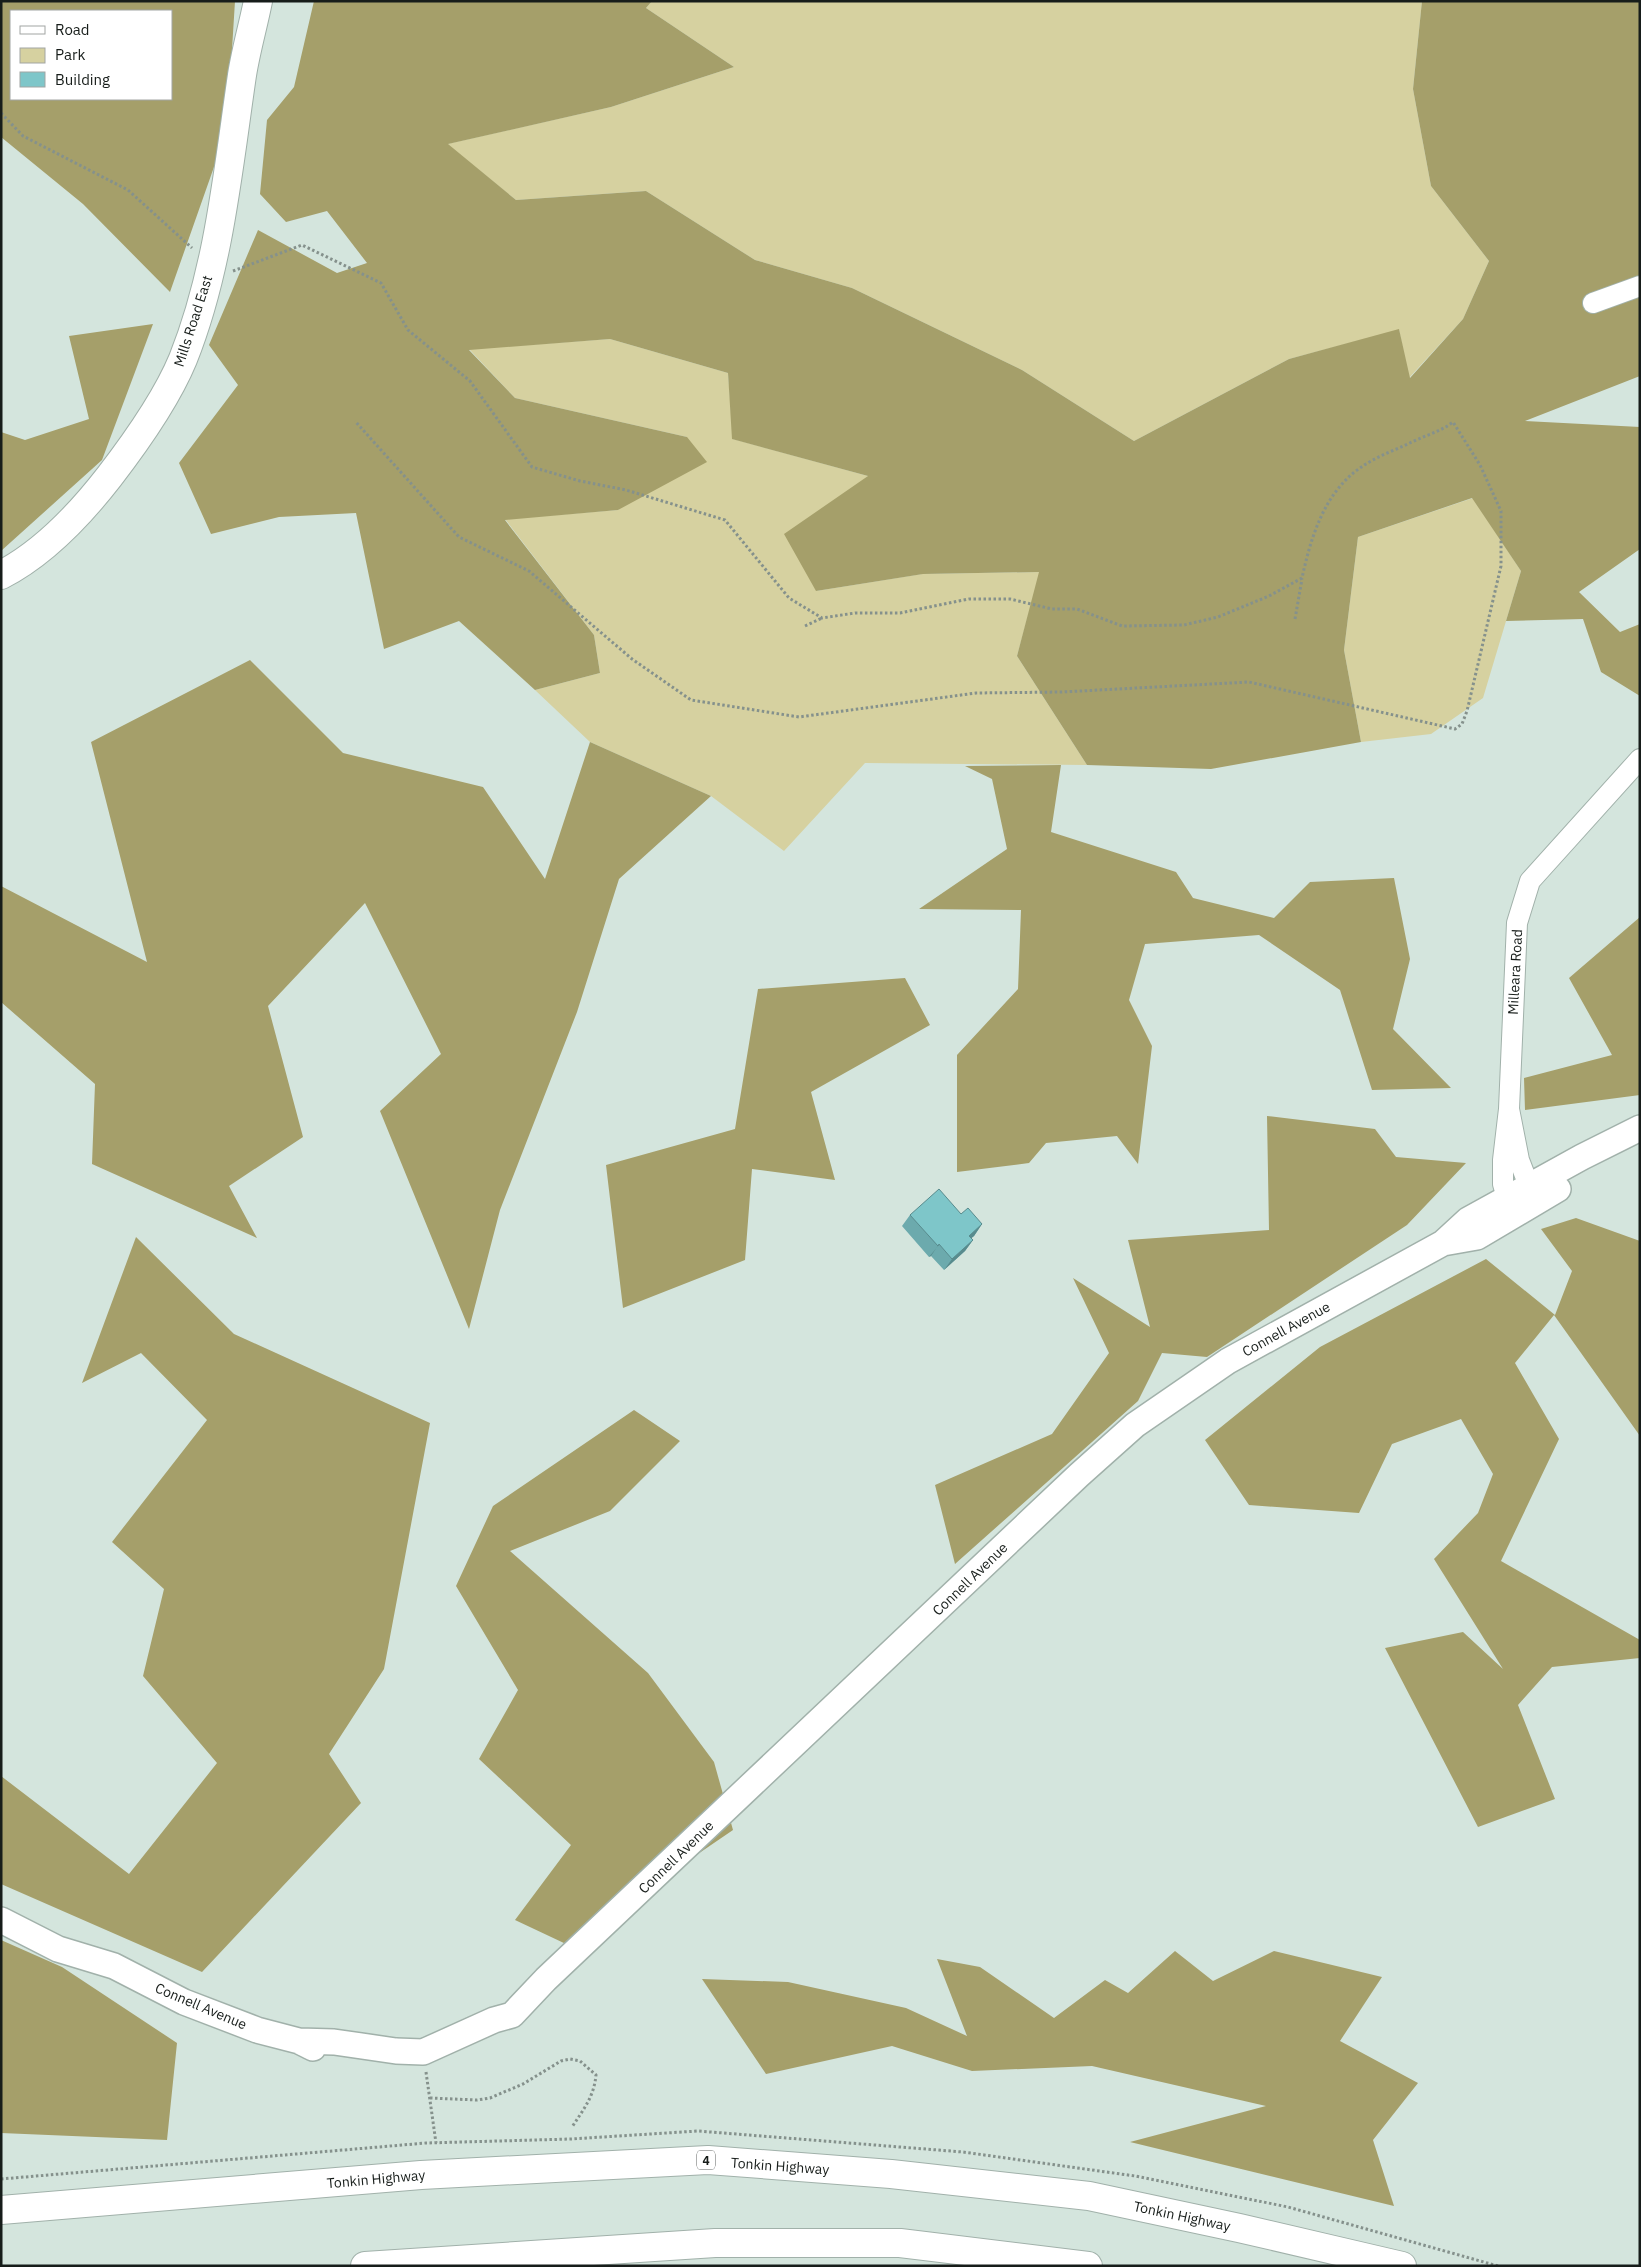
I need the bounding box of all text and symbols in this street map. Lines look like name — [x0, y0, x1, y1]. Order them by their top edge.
legend — [10, 10, 172, 100]
text: Road — [55, 20, 90, 39]
text: Park — [55, 45, 85, 64]
text: Building — [55, 70, 110, 89]
street label: Mills Road East — [170, 273, 216, 369]
street label: Milleara Road — [1504, 929, 1526, 1015]
street label: Connell Avenue — [1239, 1297, 1333, 1361]
street label: Connell Avenue — [929, 1538, 1012, 1619]
street label: Connell Avenue — [635, 1816, 718, 1897]
street label: Connell Avenue — [153, 1979, 250, 2033]
road number: 4 — [697, 2150, 715, 2170]
street label: Tonkin Highway — [730, 2154, 830, 2178]
street label: Tonkin Highway — [326, 2166, 426, 2192]
street label: Tonkin Highway — [1132, 2197, 1232, 2235]

